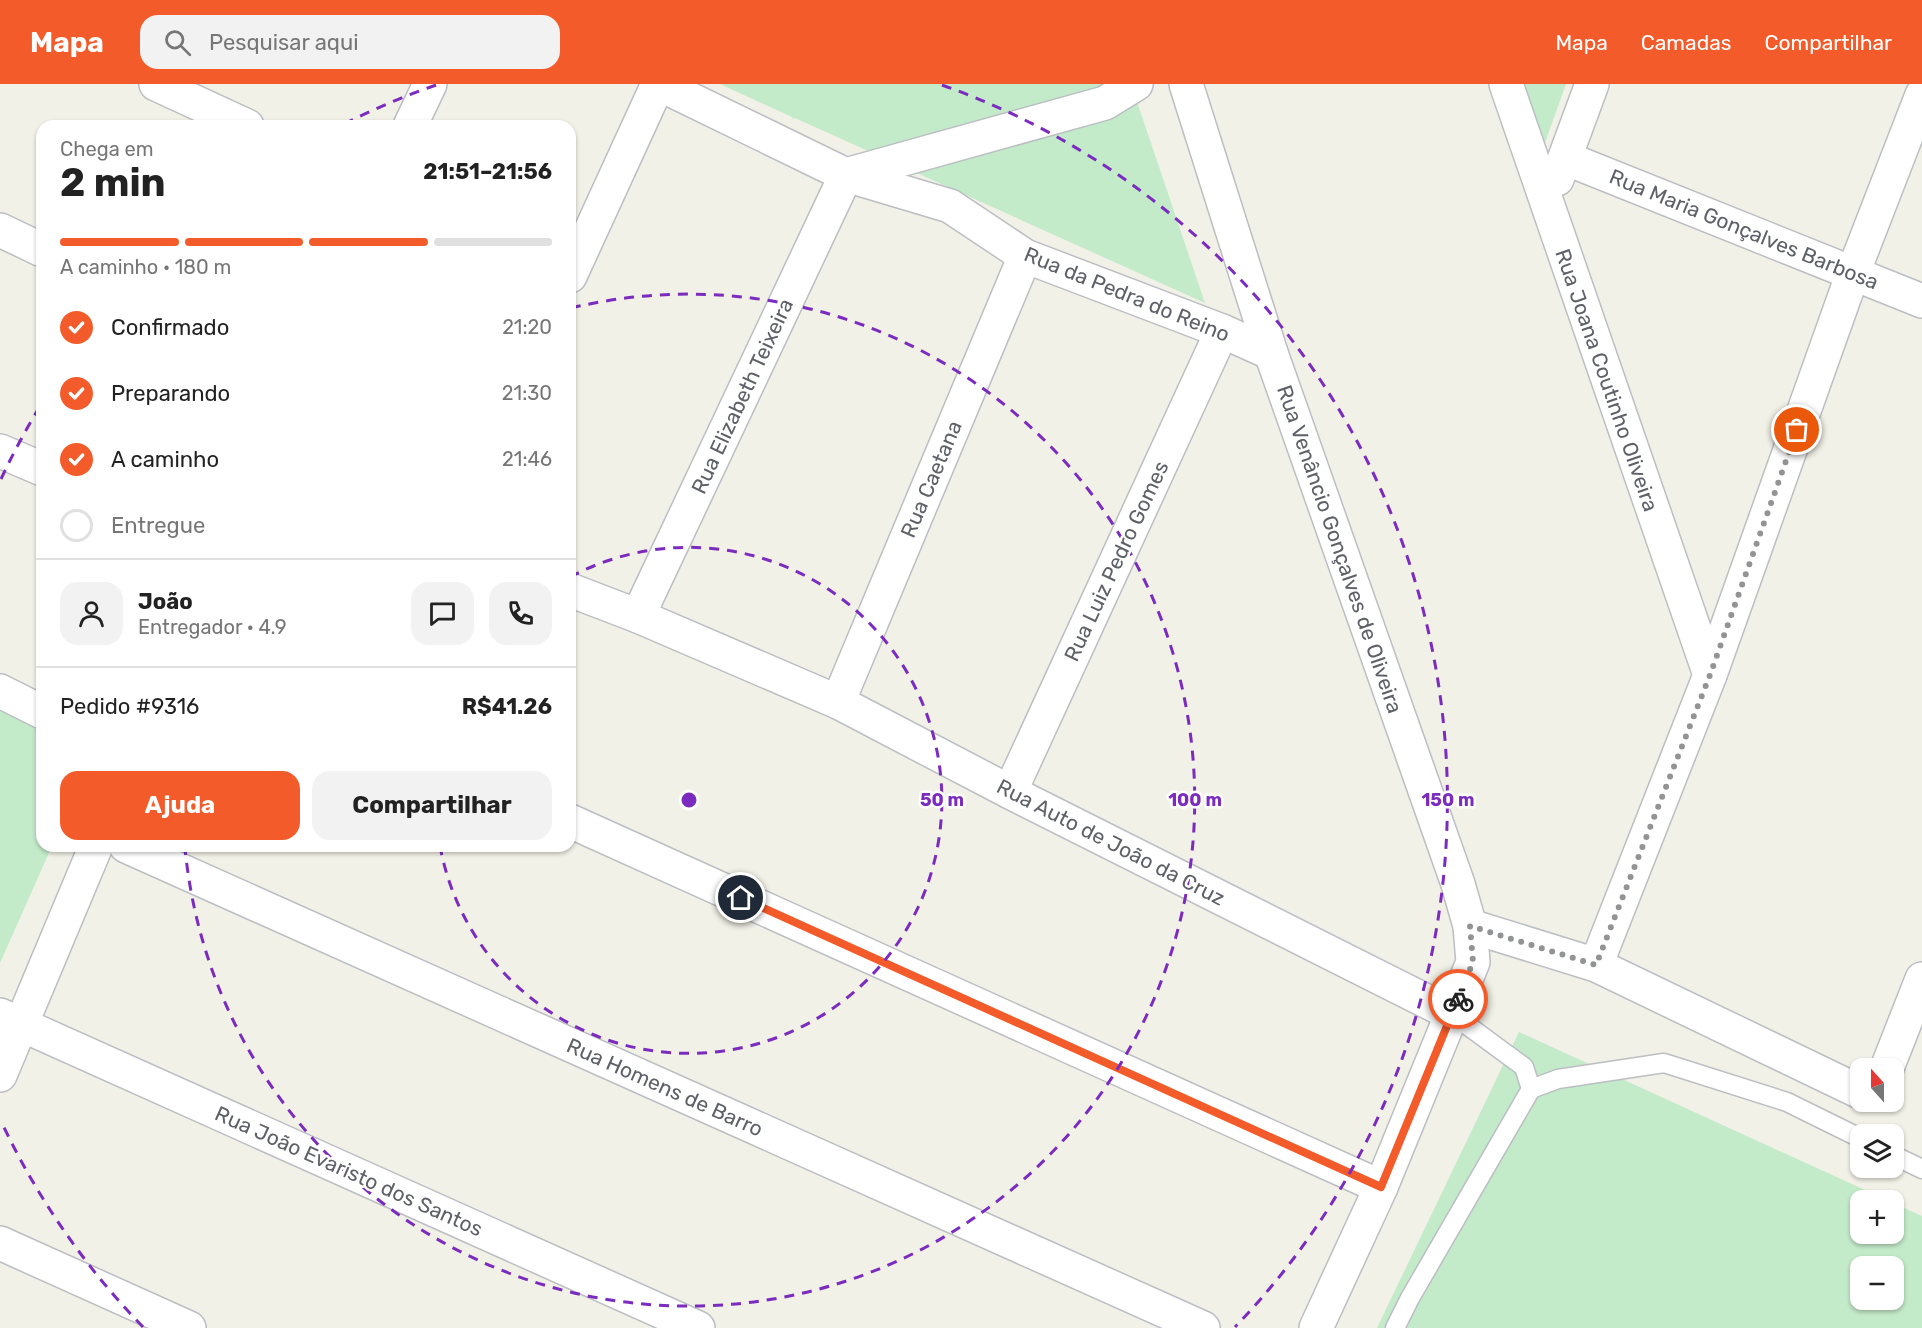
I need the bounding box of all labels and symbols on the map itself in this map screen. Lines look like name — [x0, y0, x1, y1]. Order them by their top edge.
street label: Rua Maria Gonçalves Barbosa — [1606, 163, 1882, 295]
street label: Rua da Pedra do Reino — [1021, 241, 1233, 347]
street label: Rua Joana Coutinho Oliveira — [1550, 245, 1664, 515]
street label: Rua Elizabeth Teixeira — [686, 294, 798, 498]
street label: Rua Venâncio Gonçalves de Oliveira — [1272, 382, 1408, 716]
pin — [1771, 404, 1822, 455]
street label: Rua Caetana — [895, 417, 967, 541]
street label: Rua Luiz Pedro Gomes — [1059, 457, 1173, 665]
street label: Rua Auto de João da Cruz — [993, 774, 1229, 910]
text: 50 m — [920, 789, 964, 811]
text: 100 m — [1168, 789, 1222, 811]
text: 150 m — [1421, 789, 1475, 811]
centre of rings — [679, 790, 699, 810]
pin — [715, 872, 766, 923]
courier — [1428, 969, 1488, 1029]
street label: Rua Homens de Barro — [563, 1032, 767, 1142]
north arrow — [1850, 1058, 1904, 1112]
street label: Rua João Evaristo dos Santos — [211, 1101, 487, 1241]

